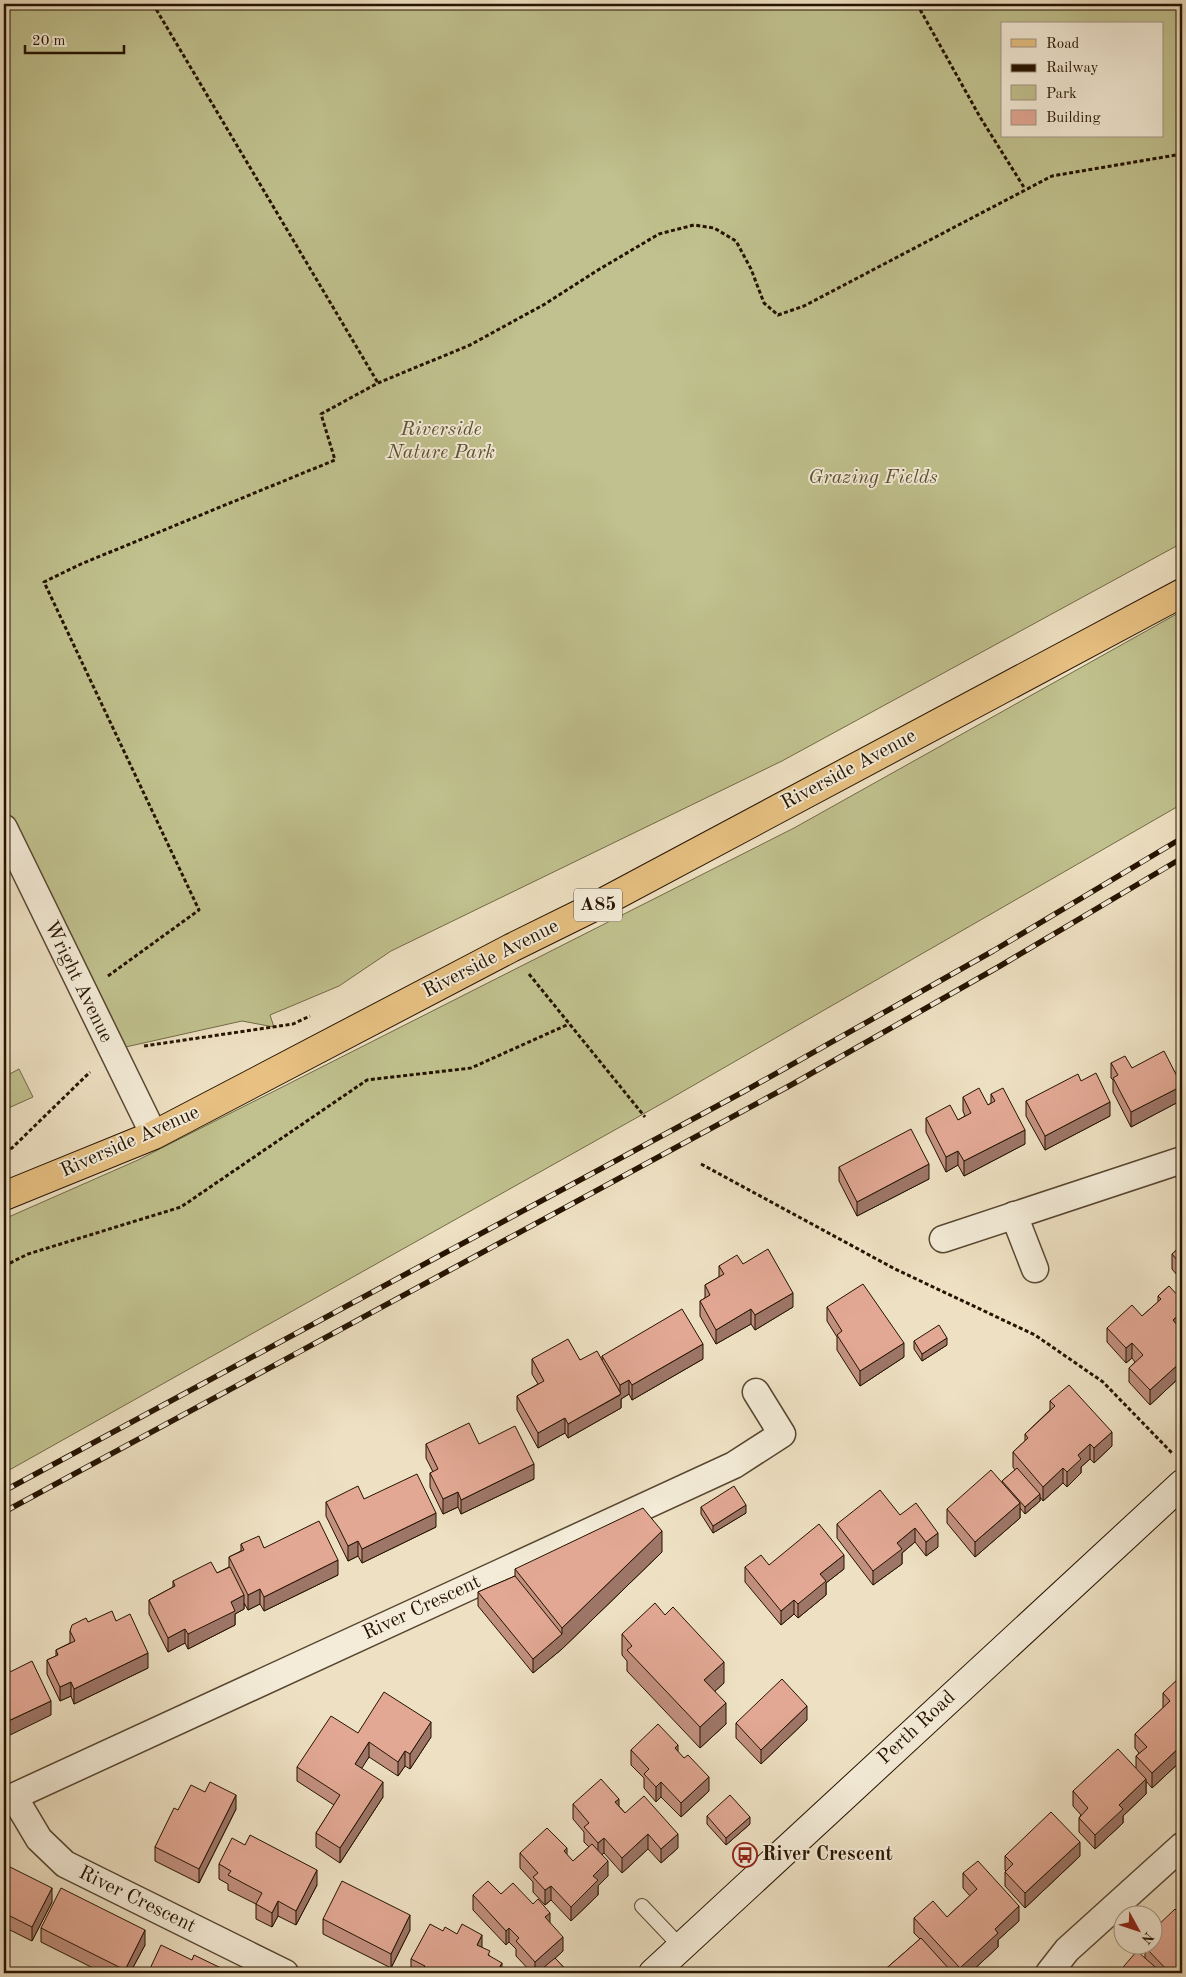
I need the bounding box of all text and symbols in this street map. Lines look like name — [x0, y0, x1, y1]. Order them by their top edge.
scale bar — [25, 22, 124, 54]
legend — [1001, 22, 1164, 138]
text: 20 m — [32, 34, 66, 49]
text: Road — [1046, 37, 1080, 52]
text: Railway — [1046, 61, 1099, 76]
text: Park — [1046, 87, 1077, 102]
text: Building — [1046, 111, 1101, 126]
park label: Riverside Nature Park — [386, 420, 495, 463]
park label: Grazing Fields — [808, 468, 938, 488]
street label: Riverside Avenue — [778, 726, 920, 814]
road number: A85 — [574, 888, 622, 922]
street label: Riverside Avenue — [420, 916, 562, 1002]
street label: Wright Avenue — [40, 918, 116, 1046]
street label: Riverside Avenue — [58, 1102, 202, 1182]
street label: River Crescent — [360, 1572, 484, 1644]
street label: Perth Road — [874, 1687, 960, 1769]
bus stop icon: River Crescent — [732, 1842, 758, 1868]
place label: River Crescent — [762, 1845, 893, 1865]
street label: River Crescent — [75, 1863, 199, 1937]
north arrow — [1114, 1904, 1164, 1954]
text: N — [1138, 1929, 1156, 1947]

